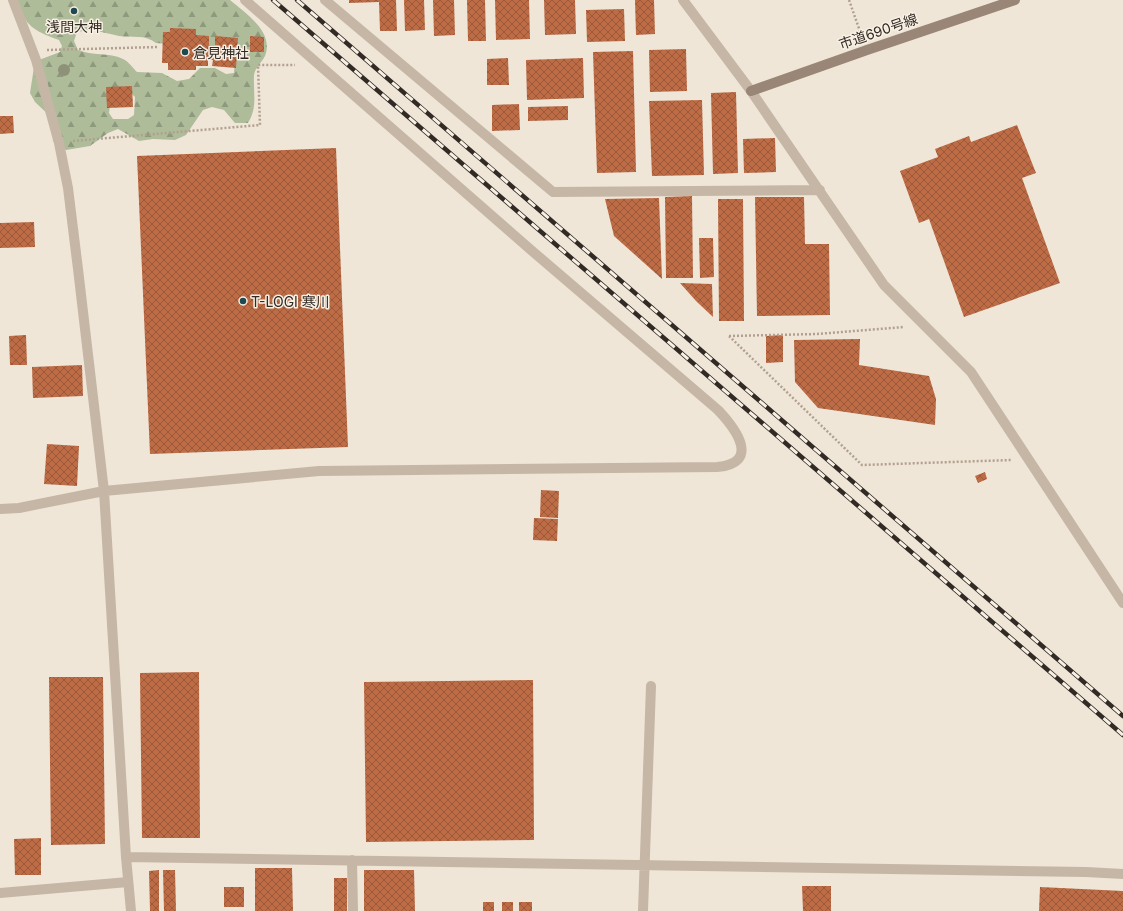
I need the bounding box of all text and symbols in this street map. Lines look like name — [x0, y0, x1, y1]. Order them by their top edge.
marker: 浅間大神 — [69, 6, 79, 16]
street label: 市道690号線 — [836, 10, 920, 52]
place label: 浅間大神 — [46, 18, 102, 35]
place label: 倉見神社 — [193, 44, 249, 61]
marker: 倉見神社 — [180, 47, 190, 57]
place label: T-LOGI 寒川 — [251, 293, 330, 310]
marker: T-LOGI 寒川 — [238, 296, 248, 306]

